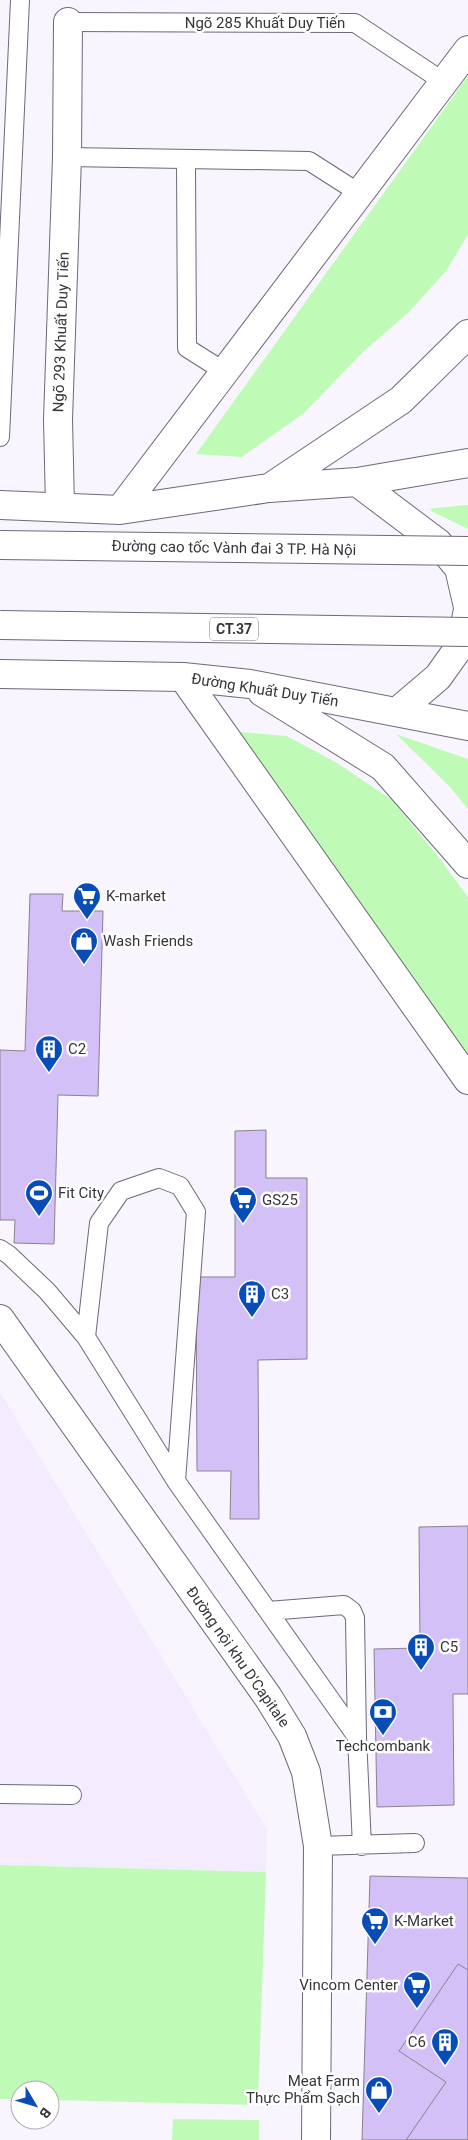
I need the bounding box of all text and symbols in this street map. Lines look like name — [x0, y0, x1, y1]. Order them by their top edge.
street label: Ngõ 285 Khuất Duy Tiến — [185, 14, 345, 32]
street label: Ngõ 293 Khuất Duy Tiến — [49, 251, 73, 413]
street label: Đường cao tốc Vành đai 3 TP. Hà Nội — [112, 537, 356, 559]
road number: CT.37 — [210, 618, 258, 640]
street label: Đường Khuất Duy Tiến — [190, 669, 340, 711]
supermarket icon: K-market — [72, 881, 102, 920]
place label: K-market — [106, 887, 166, 905]
shop icon: Wash Friends — [69, 926, 99, 965]
place label: Wash Friends — [103, 932, 193, 950]
building icon: C2 — [34, 1034, 64, 1073]
place label: C2 — [68, 1040, 86, 1058]
sports icon: Fit City — [24, 1178, 54, 1217]
place label: Fit City — [58, 1184, 104, 1202]
supermarket icon: GS25 — [228, 1185, 258, 1224]
place label: GS25 — [262, 1191, 298, 1209]
building icon: C3 — [237, 1279, 267, 1318]
place label: C3 — [271, 1285, 289, 1303]
street label: Đường nội khu D'Capitale — [183, 1583, 293, 1731]
building icon: C5 — [406, 1632, 436, 1671]
place label: C5 — [440, 1638, 458, 1656]
bank icon: Techcombank — [368, 1697, 398, 1736]
place label: Techcombank — [336, 1737, 431, 1755]
supermarket icon: K-Market — [360, 1906, 390, 1945]
place label: K-Market — [394, 1912, 454, 1930]
supermarket icon: Vincom Center — [402, 1970, 432, 2009]
place label: Vincom Center — [299, 1976, 398, 1994]
building icon: C6 — [430, 2027, 460, 2066]
place label: C6 — [408, 2033, 426, 2051]
place label: Meat Farm Thực Phẩm Sạch — [246, 2072, 360, 2107]
shop icon: Meat Farm Thực Phẩm Sạch — [364, 2075, 394, 2114]
north arrow — [10, 2080, 60, 2130]
text: B — [36, 2105, 54, 2121]

